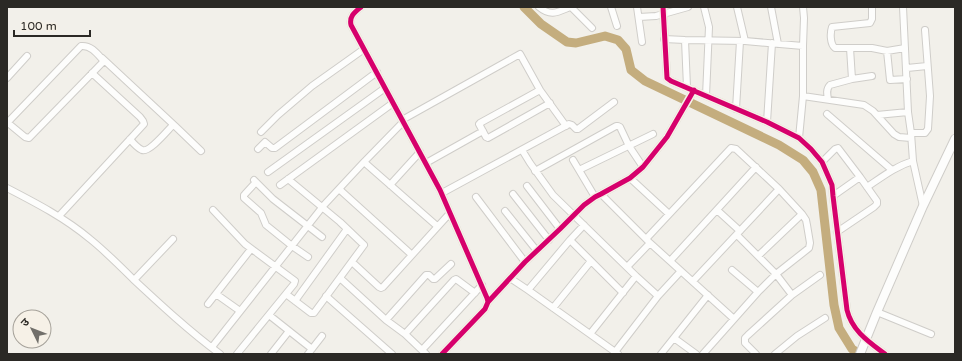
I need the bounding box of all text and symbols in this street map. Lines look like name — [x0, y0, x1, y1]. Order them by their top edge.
scale bar — [14, 12, 90, 38]
text: 100 m — [20, 19, 57, 33]
north arrow — [12, 309, 52, 349]
text: उ — [18, 315, 32, 329]

